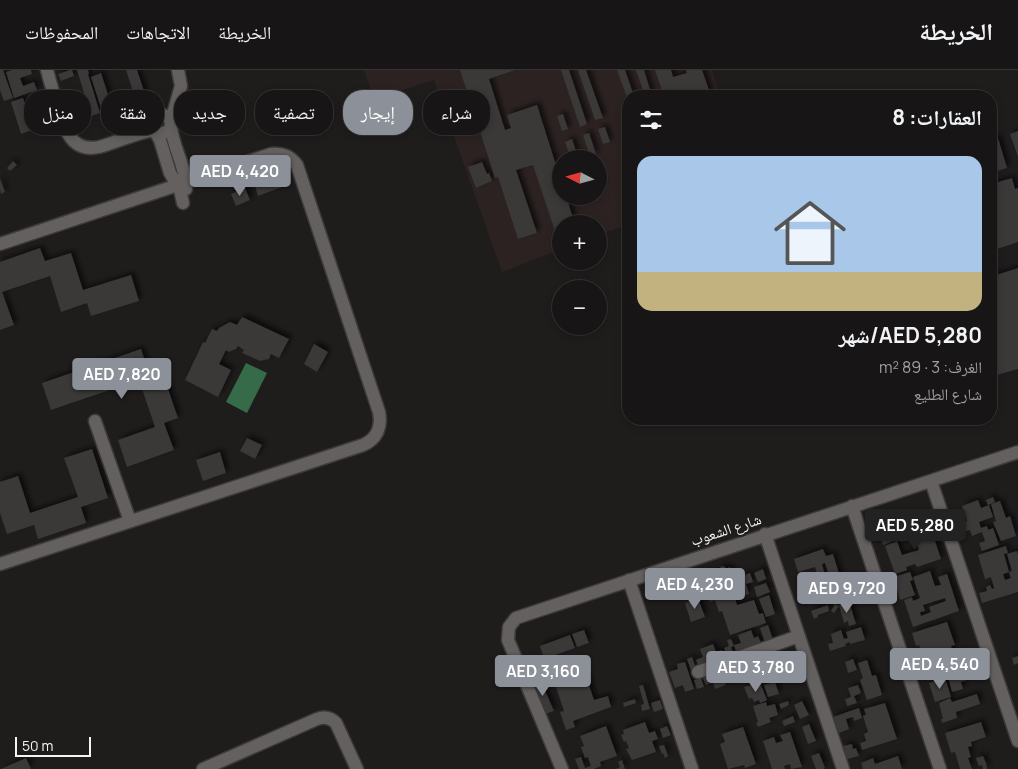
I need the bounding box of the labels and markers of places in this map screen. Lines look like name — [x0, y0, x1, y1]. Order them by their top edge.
pin: AED 4,420 — [183, 154, 297, 197]
pin: AED 7,820 — [65, 358, 179, 400]
pin: AED 5,280 — [858, 508, 972, 551]
pin: AED 4,230 — [638, 568, 752, 610]
pin: AED 9,720 — [790, 572, 904, 614]
pin: AED 4,540 — [883, 648, 997, 690]
pin: AED 3,780 — [699, 650, 813, 693]
pin: AED 3,160 — [486, 654, 600, 697]

